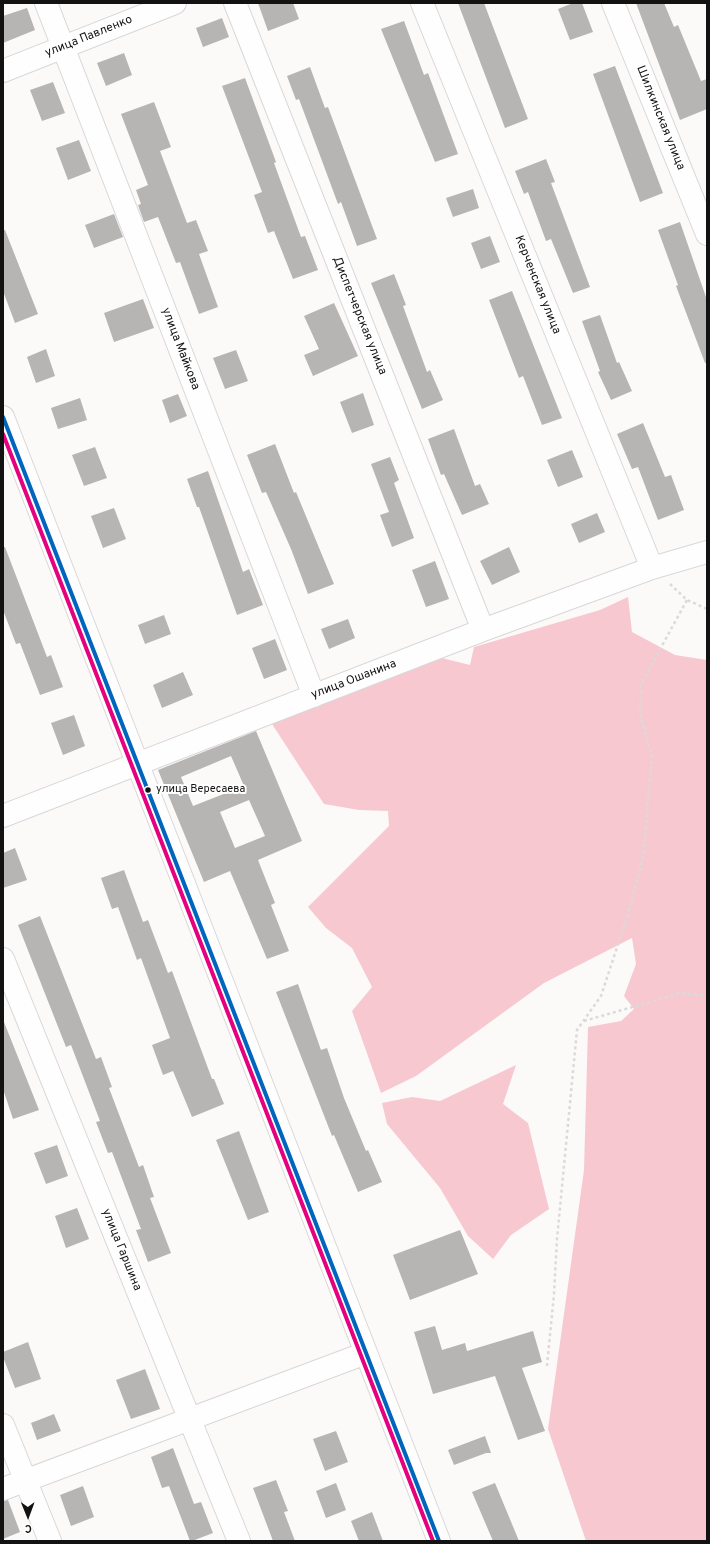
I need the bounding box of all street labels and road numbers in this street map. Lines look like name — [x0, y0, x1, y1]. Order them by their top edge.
street label: улица Павленко — [43, 13, 135, 61]
street label: Шилкинская улица — [632, 64, 688, 172]
street label: Керченская улица — [511, 234, 563, 336]
street label: Диспетчерская улица — [329, 255, 389, 377]
street label: улица Майкова — [158, 306, 202, 392]
street label: улица Ошанина — [309, 657, 399, 703]
street label: улица Гаршина — [98, 1207, 144, 1293]

